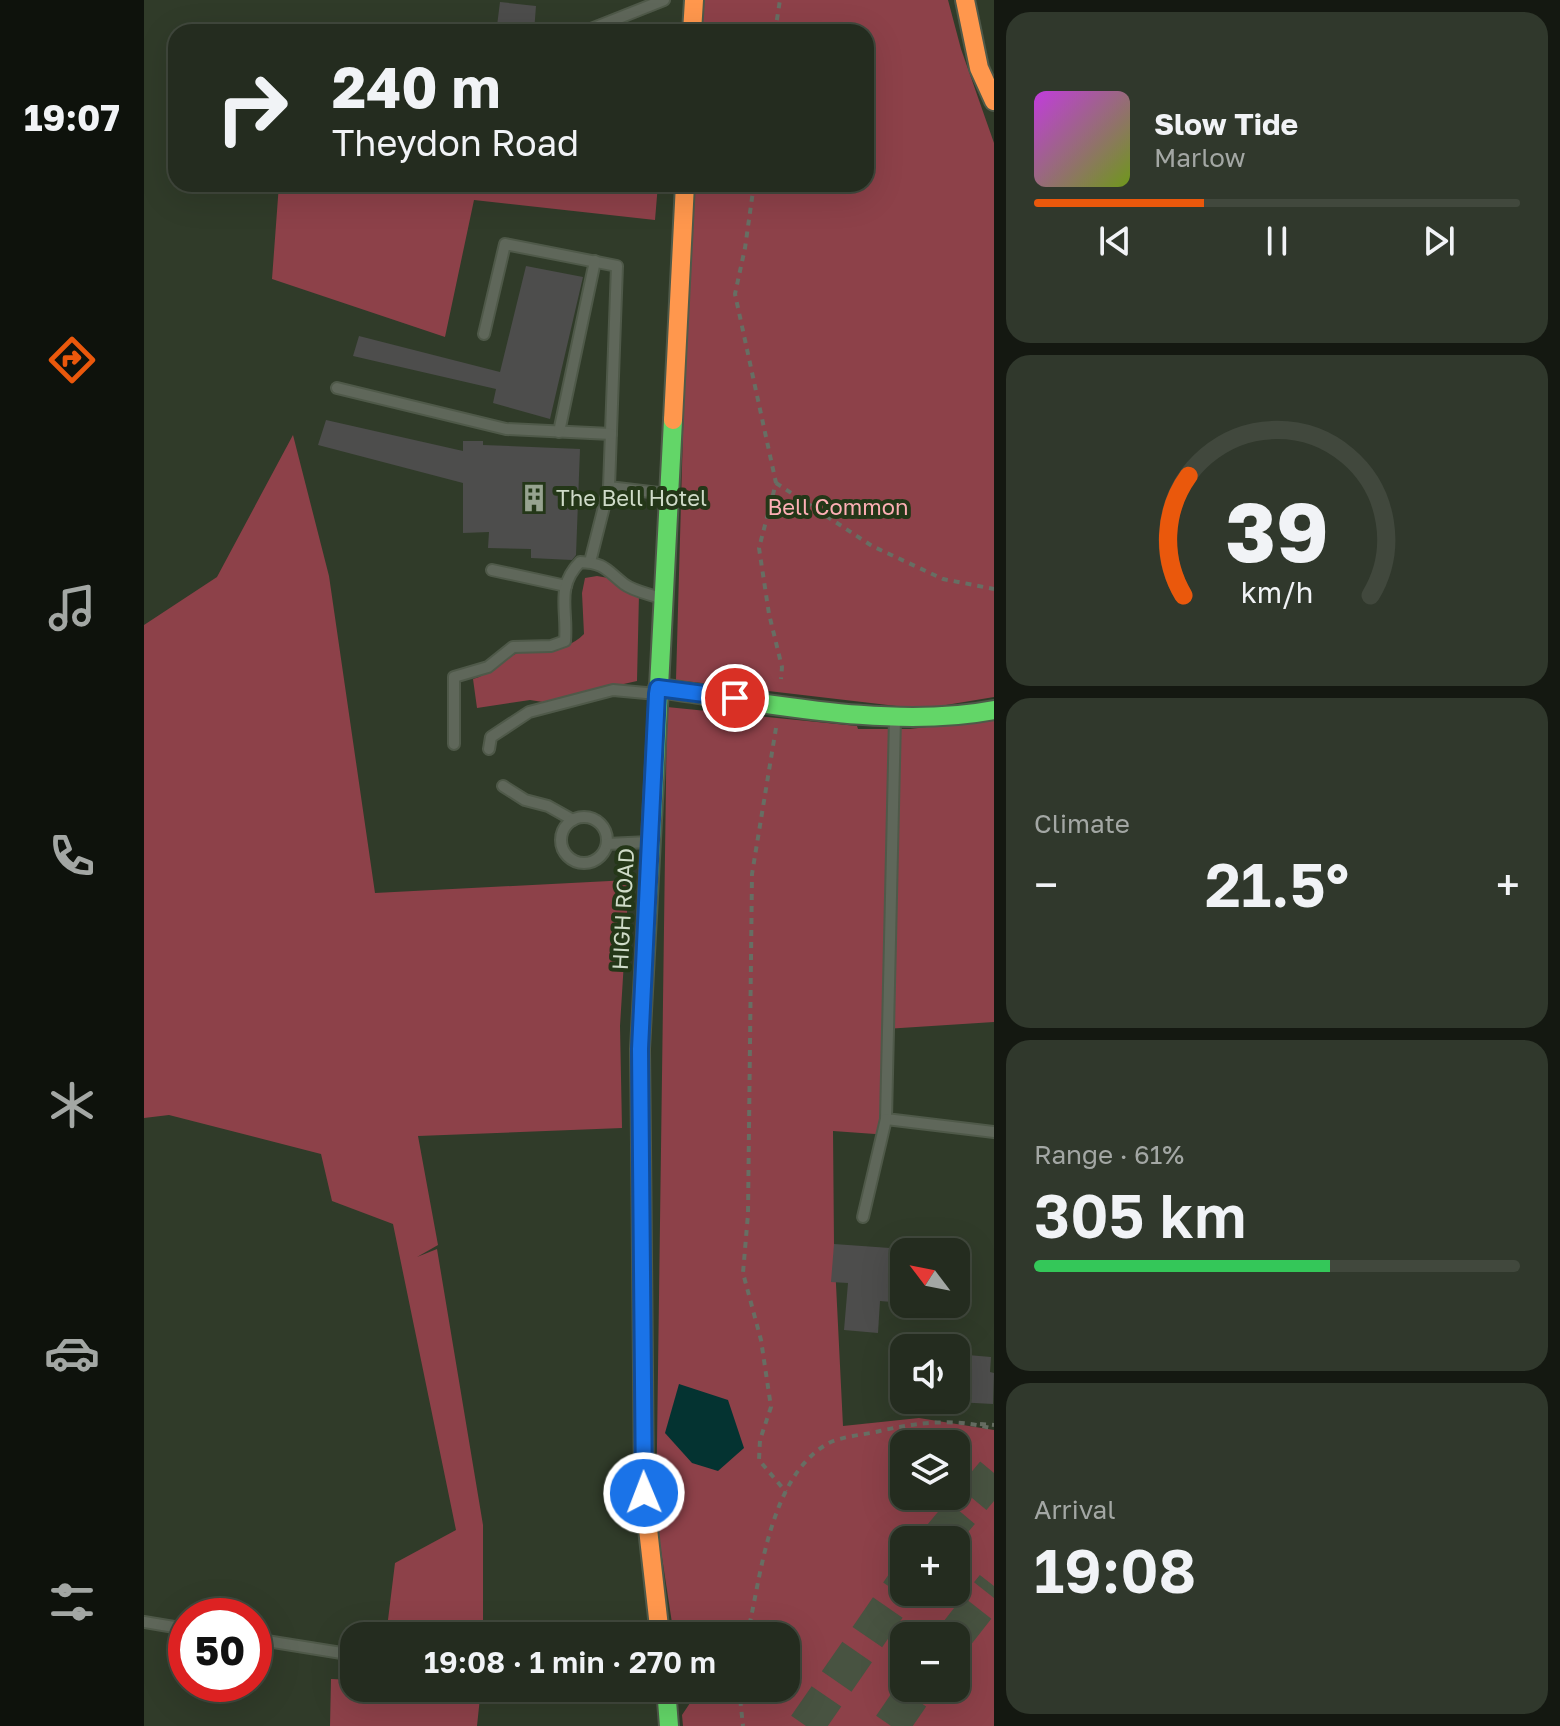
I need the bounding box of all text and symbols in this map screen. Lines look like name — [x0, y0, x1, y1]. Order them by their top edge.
text: 240 m — [332, 53, 501, 120]
icon: right — [200, 56, 304, 160]
text: 19:07 — [24, 96, 120, 139]
text: Slow Tide — [1154, 106, 1298, 142]
text: Theydon Road — [332, 121, 579, 164]
text: Marlow — [1154, 142, 1246, 173]
icon: previous — [1093, 219, 1137, 263]
icon: pause — [1255, 219, 1299, 263]
icon: next — [1417, 219, 1461, 263]
icon: directions — [44, 332, 100, 388]
text: 39 — [1225, 480, 1329, 580]
building icon: The Bell Hotel — [519, 483, 549, 513]
place label: The Bell Hotel — [556, 484, 707, 511]
park label: Bell Common — [768, 493, 908, 520]
text: km/h — [1241, 575, 1313, 609]
icon: music — [44, 580, 100, 636]
pin — [701, 664, 769, 732]
icon: arrive — [713, 676, 757, 720]
text: Climate — [1034, 808, 1130, 839]
icon: phone — [44, 828, 100, 884]
street label: HIGH ROAD — [606, 847, 639, 971]
text: 21.5° — [1205, 848, 1349, 920]
text: − — [1034, 858, 1058, 911]
text: + — [1496, 858, 1520, 911]
icon: climate — [44, 1077, 100, 1133]
text: Range · 61% — [1034, 1139, 1184, 1170]
text: 305 km — [1034, 1179, 1247, 1251]
north arrow — [890, 1238, 970, 1318]
map controls — [890, 1238, 970, 1702]
icon: car — [44, 1325, 100, 1381]
button: sound — [890, 1334, 970, 1414]
button: layers — [890, 1430, 970, 1510]
position arrow — [602, 1451, 686, 1535]
text: Arrival — [1034, 1494, 1115, 1525]
button: + — [890, 1526, 970, 1606]
text: 19:08 — [1034, 1534, 1196, 1606]
icon: filters — [44, 1574, 100, 1630]
speed limit sign: 50 — [168, 1598, 272, 1702]
button: − — [890, 1622, 970, 1702]
text: 19:08 · 1 min · 270 m — [424, 1644, 716, 1680]

